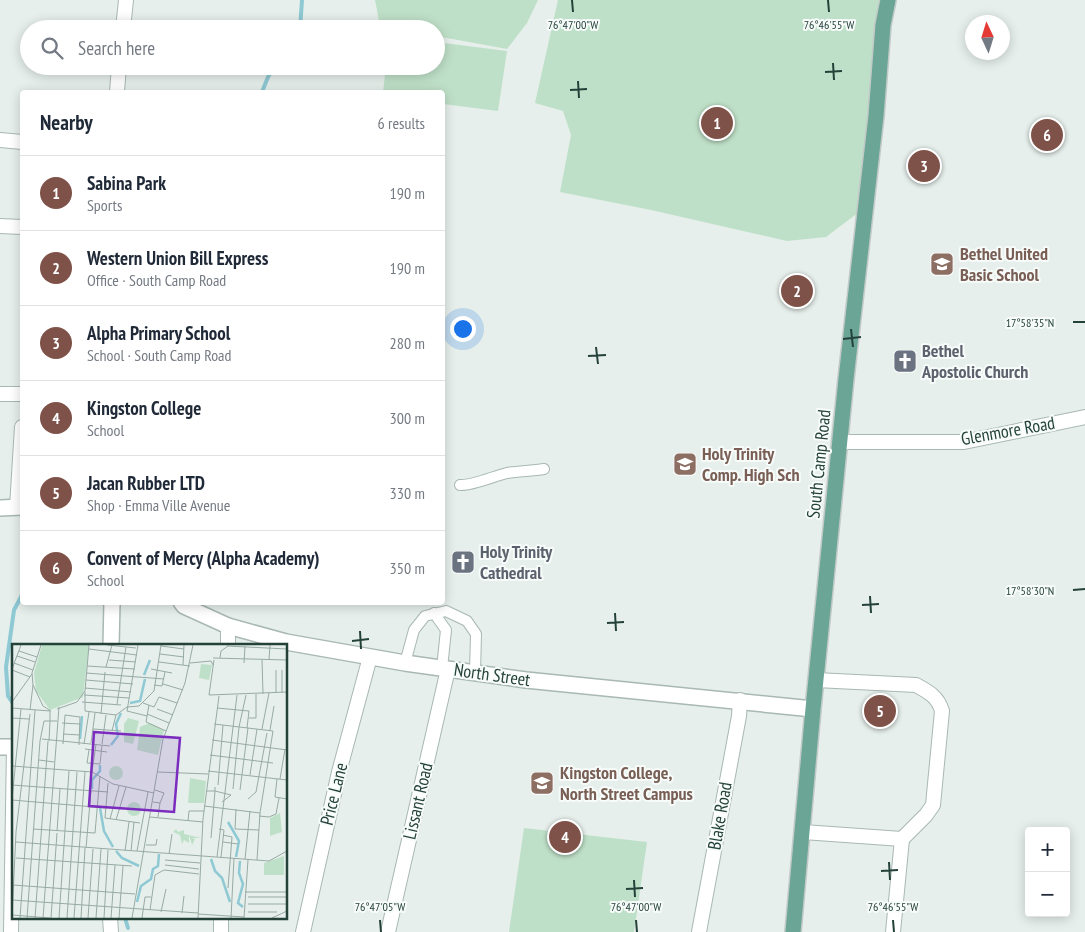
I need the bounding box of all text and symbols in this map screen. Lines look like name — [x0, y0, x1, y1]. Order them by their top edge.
north arrow — [965, 15, 1010, 60]
text: 76°47'00"W — [548, 17, 598, 32]
text: 76°46'55"W — [804, 17, 854, 32]
search box — [20, 20, 445, 75]
icon: search — [38, 34, 66, 62]
text: Search here — [78, 36, 155, 60]
pin: 1 — [701, 104, 733, 142]
text: Nearby — [40, 109, 93, 136]
text: 6 results — [378, 113, 425, 133]
pin: 6 — [1031, 116, 1063, 154]
pin: 3 — [908, 147, 940, 185]
text: Sabina Park — [87, 171, 166, 195]
text: 1 — [52, 183, 60, 203]
text: 190 m — [390, 183, 425, 203]
text: Sports — [87, 195, 122, 215]
place label: Bethel United Basic School — [960, 242, 1048, 286]
text: Western Union Bill Express — [87, 246, 268, 270]
school or university icon: Bethel United Basic School — [929, 251, 955, 277]
text: 2 — [52, 258, 60, 278]
text: 190 m — [390, 258, 425, 278]
text: Office · South Camp Road — [87, 270, 226, 290]
pin: 2 — [781, 272, 813, 310]
text: 17°58'35"N — [1006, 315, 1054, 330]
your location — [450, 316, 476, 342]
text: Alpha Primary School — [87, 321, 230, 345]
text: 3 — [52, 333, 60, 353]
text: 280 m — [390, 333, 425, 353]
place label: Bethel Apostolic Church — [921, 339, 1028, 383]
text: School · South Camp Road — [87, 345, 231, 365]
church icon: Bethel Apostolic Church — [892, 348, 918, 374]
text: Kingston College — [87, 396, 201, 420]
text: 4 — [52, 408, 60, 428]
text: 300 m — [390, 408, 425, 428]
street label: South Camp Road — [801, 408, 836, 519]
street label: Glenmore Road — [959, 411, 1057, 450]
text: School — [87, 420, 124, 440]
place label: Holy Trinity Comp. High Sch — [702, 442, 800, 486]
school or university icon: Holy Trinity Comp. High Sch — [672, 451, 698, 477]
text: Jacan Rubber LTD — [87, 471, 205, 495]
text: 5 — [52, 483, 60, 503]
text: 330 m — [390, 483, 425, 503]
text: Shop · Emma Ville Avenue — [87, 495, 230, 515]
place label: Holy Trinity Cathedral — [480, 540, 553, 584]
text: Convent of Mercy (Alpha Academy) — [87, 546, 320, 570]
church icon: Holy Trinity Cathedral — [450, 549, 476, 575]
text: 6 — [52, 558, 60, 578]
text: 350 m — [390, 558, 425, 578]
text: School — [87, 570, 124, 590]
text: 17°58'30"N — [1006, 583, 1054, 598]
inset map — [12, 644, 288, 920]
street label: North Street — [452, 658, 532, 691]
pin: 5 — [864, 692, 896, 730]
street label: Price Lane — [315, 760, 352, 828]
street label: Lissant Road — [398, 760, 438, 842]
place label: Kingston College, North Street Campus — [560, 761, 693, 805]
school or university icon: Kingston College, North Street Campus — [529, 770, 555, 796]
street label: Blake Road — [702, 780, 737, 852]
pin: 4 — [549, 818, 581, 856]
map controls — [1025, 827, 1070, 917]
button: + — [1025, 827, 1070, 872]
button: − — [1025, 872, 1070, 917]
text: 76°47'05"W — [355, 899, 405, 914]
text: 76°47'00"W — [611, 899, 661, 914]
text: 76°46'55"W — [868, 899, 918, 914]

